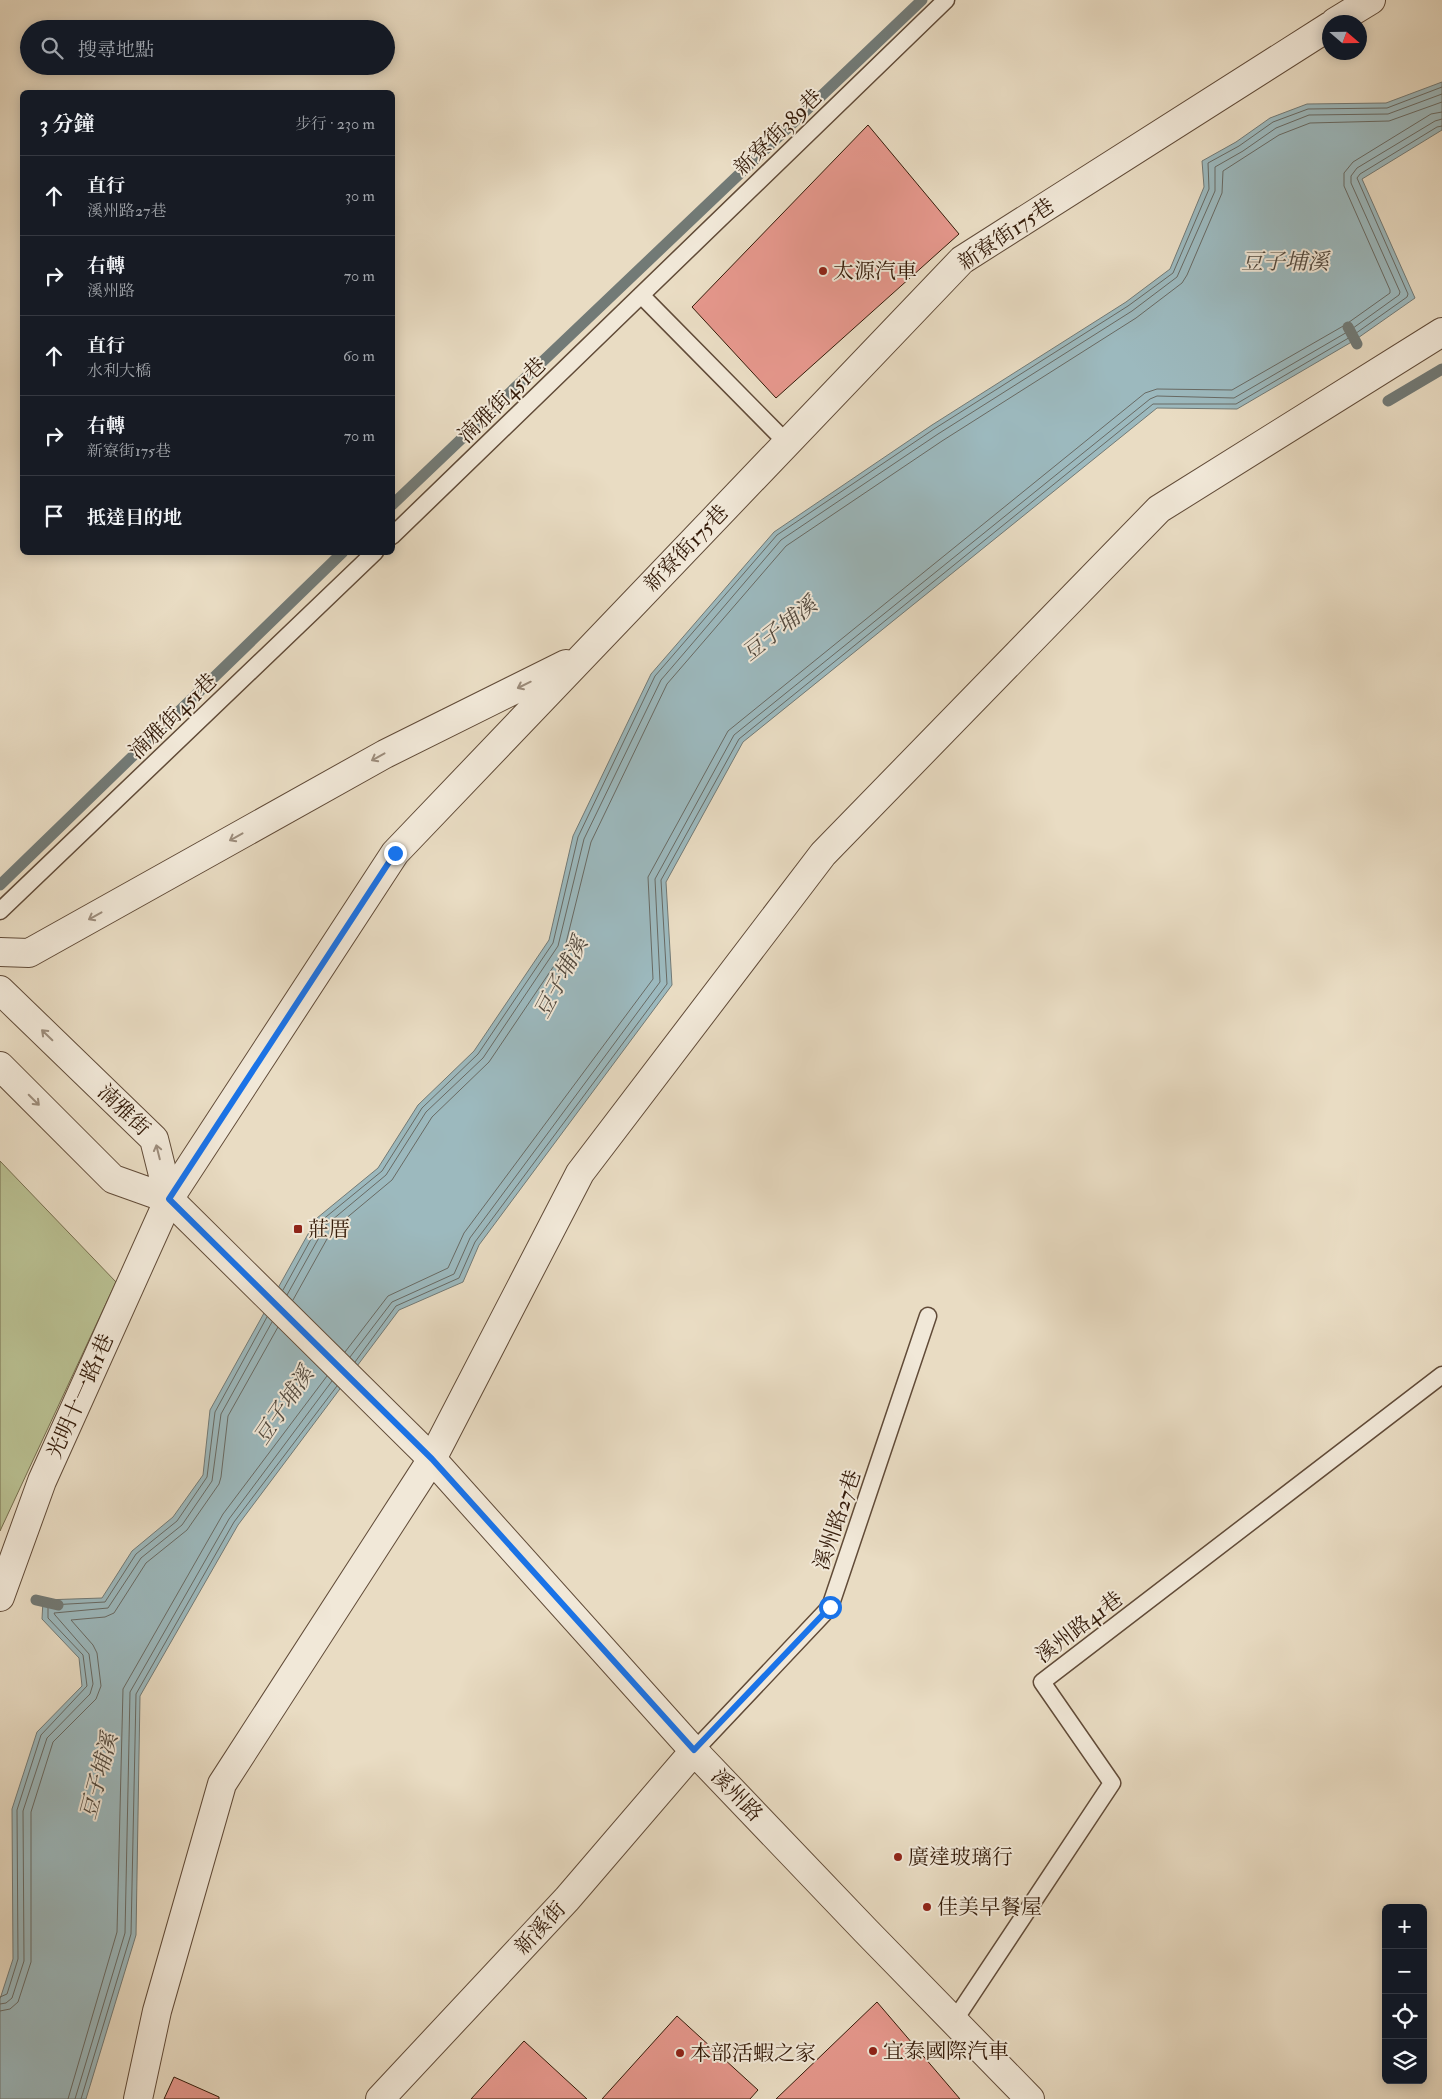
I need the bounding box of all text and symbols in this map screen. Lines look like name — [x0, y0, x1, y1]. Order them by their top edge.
north arrow — [1322, 15, 1367, 60]
search box — [20, 20, 395, 75]
icon: search — [38, 34, 66, 62]
text: 搜尋地點 — [78, 38, 154, 62]
street label: 新寮街389巷 — [728, 84, 828, 181]
text: 3 分鐘 — [40, 111, 94, 138]
text: 步行 · 230 m — [295, 114, 375, 134]
text: 直行 — [87, 174, 125, 198]
icon: ahead — [40, 182, 68, 210]
text: 30 m — [345, 186, 375, 206]
street label: 新寮街175巷 — [953, 192, 1060, 276]
text: 溪州路27巷 — [87, 201, 166, 221]
water label: 豆子埔溪 — [1241, 248, 1331, 276]
text: 右轉 — [87, 254, 125, 278]
place label: 太源汽車 — [833, 258, 917, 285]
icon: right — [40, 262, 68, 290]
marker: 太源汽車 — [817, 265, 829, 277]
text: 70 m — [344, 266, 375, 286]
text: 溪州路 — [87, 281, 135, 301]
text: 直行 — [87, 334, 125, 358]
icon: ahead — [40, 342, 68, 370]
text: 60 m — [343, 346, 375, 366]
street label: 湳雅街451巷 — [453, 352, 552, 449]
text: 水利大橋 — [87, 361, 151, 381]
text: 右轉 — [87, 414, 125, 438]
icon: right — [40, 422, 68, 450]
text: 70 m — [344, 426, 375, 446]
text: 新寮街175巷 — [87, 441, 171, 461]
street label: 新寮街175巷 — [638, 499, 734, 597]
icon: arrive — [40, 502, 68, 530]
text: 抵達目的地 — [87, 506, 182, 530]
water label: 豆子埔溪 — [736, 589, 824, 667]
street label: 湳雅街451巷 — [124, 668, 223, 765]
one-way arrow — [517, 681, 532, 690]
one-way arrow — [372, 753, 386, 763]
one-way arrow — [230, 832, 244, 842]
route end — [384, 842, 407, 865]
one-way arrow — [87, 911, 102, 921]
water label: 豆子埔溪 — [528, 930, 595, 1023]
one-way arrow — [41, 1029, 53, 1041]
street label: 湳雅街 — [92, 1079, 156, 1142]
one-way arrow — [28, 1094, 41, 1106]
one-way arrow — [152, 1144, 162, 1160]
place label: 莊厝 — [308, 1216, 350, 1243]
marker: 莊厝 — [292, 1223, 304, 1235]
street label: 光明十一路1巷 — [41, 1330, 120, 1463]
water label: 豆子埔溪 — [248, 1360, 321, 1450]
street label: 溪州路27巷 — [808, 1466, 867, 1574]
street label: 溪州路41巷 — [1030, 1586, 1128, 1669]
route start — [819, 1596, 842, 1619]
water label: 豆子埔溪 — [74, 1728, 124, 1822]
street label: 溪州路 — [705, 1763, 768, 1827]
place label: 廣達玻璃行 — [908, 1844, 1013, 1871]
marker: 廣達玻璃行 — [892, 1851, 904, 1863]
place label: 佳美早餐屋 — [937, 1894, 1042, 1921]
street label: 新溪街 — [509, 1896, 572, 1961]
marker: 佳美早餐屋 — [921, 1901, 933, 1913]
map controls — [1382, 1904, 1427, 2084]
button: + — [1382, 1904, 1427, 1949]
button: − — [1382, 1949, 1427, 1994]
button: locate — [1382, 1994, 1427, 2039]
place label: 宜泰國際汽車 — [883, 2038, 1009, 2065]
button: layers — [1382, 2039, 1427, 2084]
place label: 本部活蝦之家 — [690, 2040, 816, 2067]
marker: 宜泰國際汽車 — [867, 2045, 879, 2057]
marker: 本部活蝦之家 — [674, 2047, 686, 2059]

